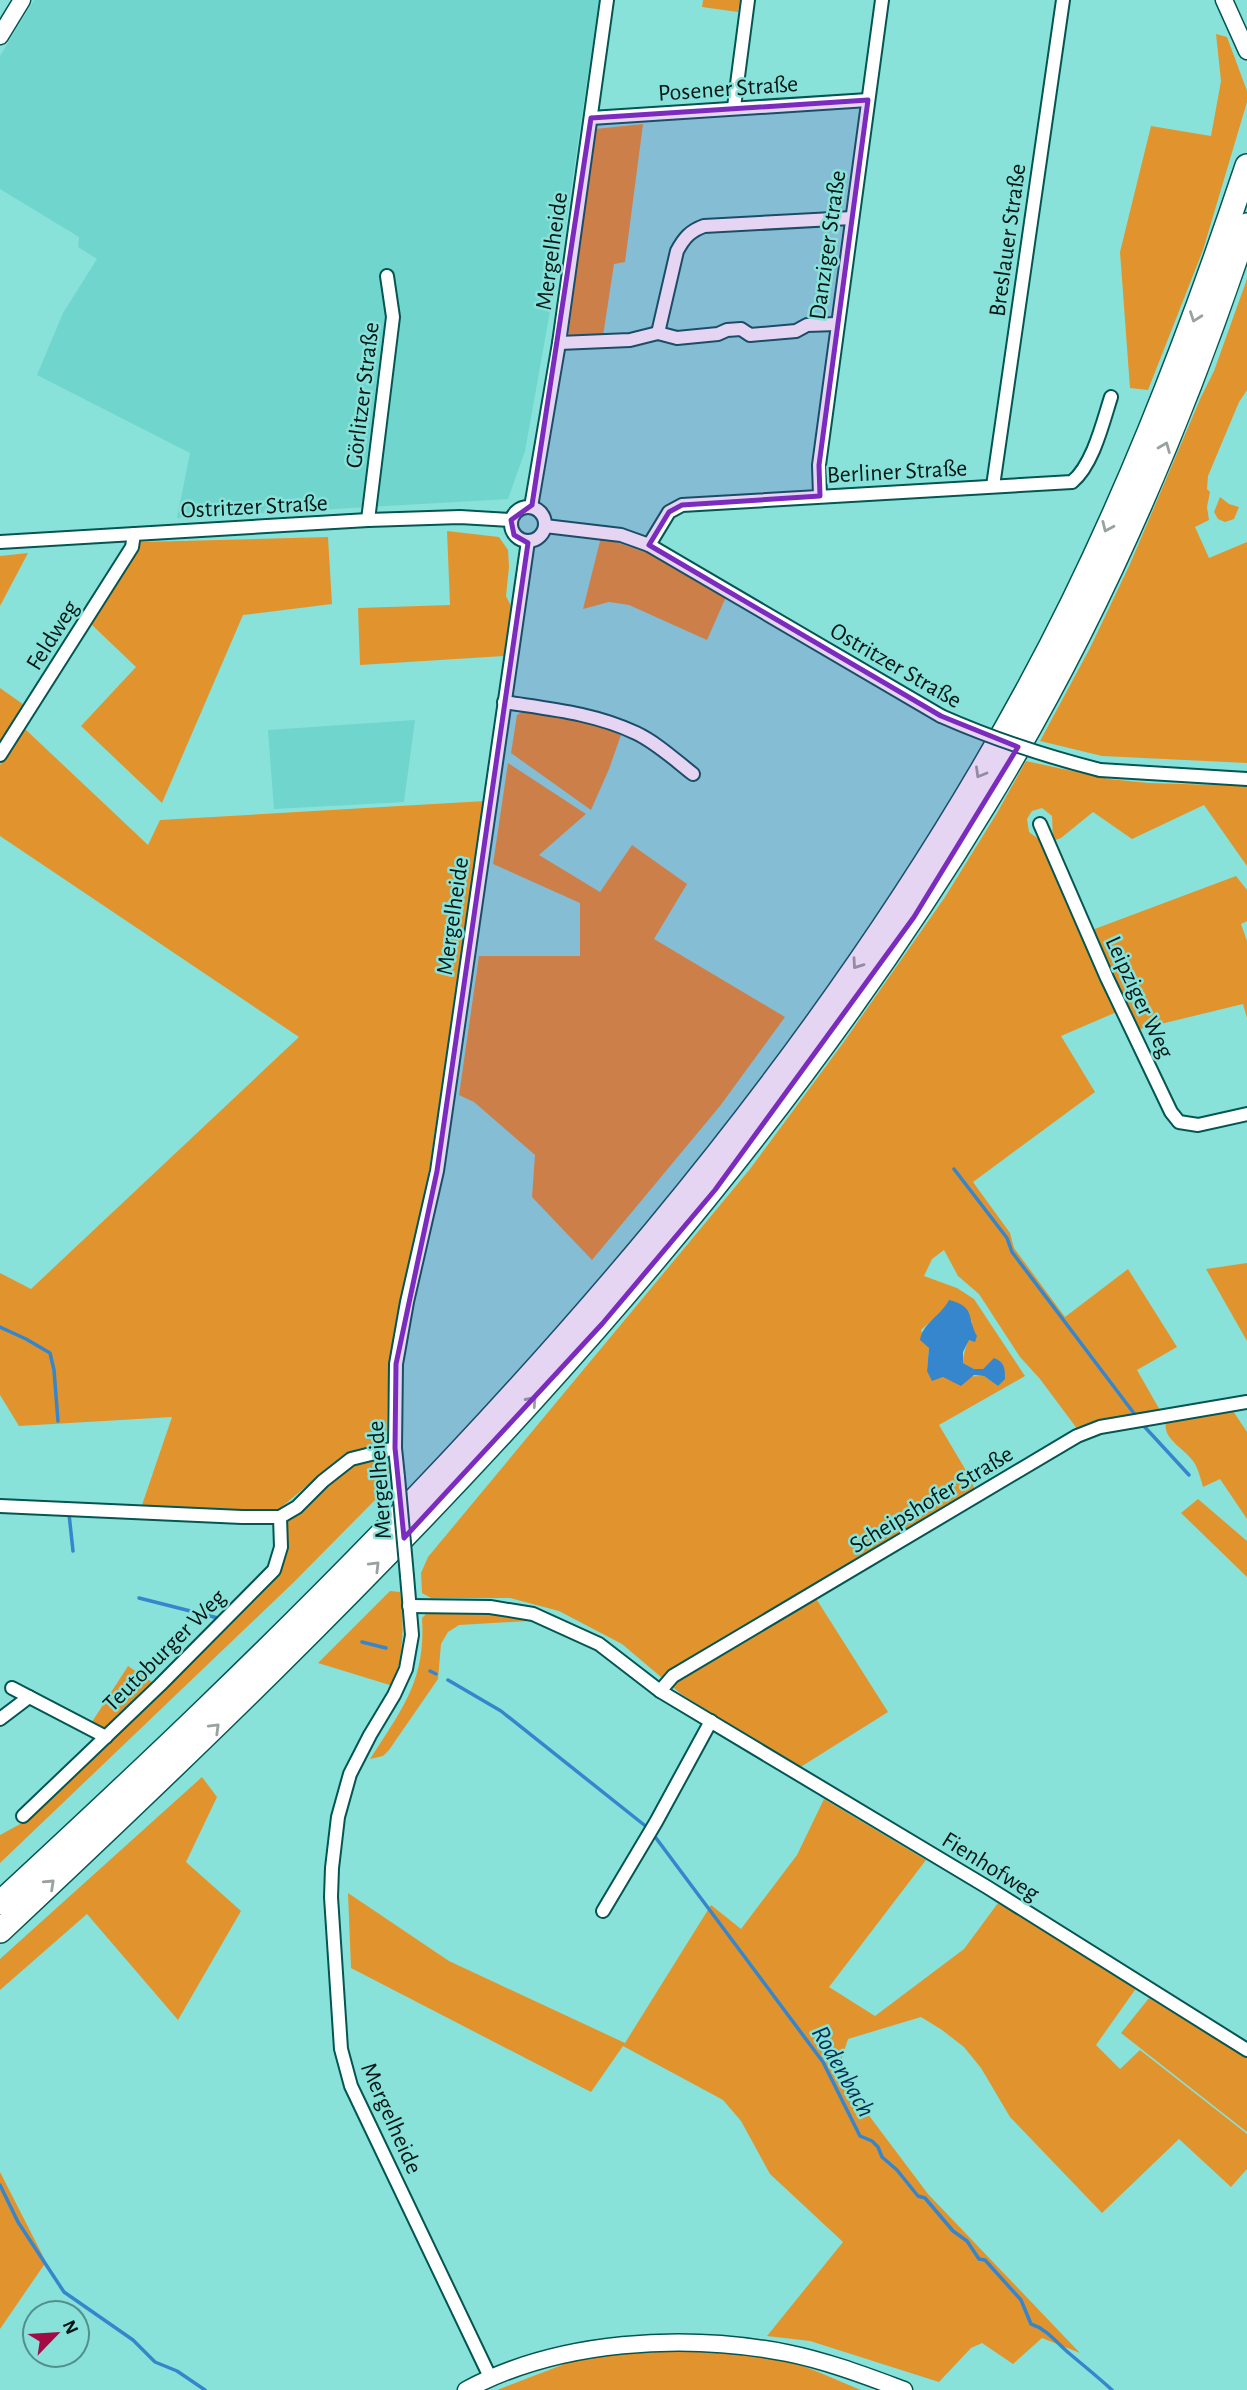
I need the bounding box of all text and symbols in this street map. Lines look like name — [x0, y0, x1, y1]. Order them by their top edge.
street label: Posener Straße — [657, 72, 799, 106]
street label: Breslauer Straße — [985, 162, 1031, 318]
street label: Danziger Straße — [806, 169, 850, 321]
street label: Mergelheide — [532, 191, 572, 312]
one-way arrow — [1189, 311, 1203, 323]
street label: Görlitzer Straße — [342, 321, 384, 469]
one-way arrow — [1156, 441, 1170, 453]
street label: Berliner Straße — [826, 456, 968, 488]
street label: Ostritzer Straße — [180, 491, 328, 523]
one-way arrow — [1101, 520, 1115, 533]
street label: Feldweg — [22, 596, 84, 675]
street label: Ostritzer Straße — [826, 619, 965, 713]
one-way arrow — [975, 765, 988, 778]
street label: Mergelheide — [433, 856, 473, 977]
street label: Leipziger Weg — [1100, 933, 1178, 1062]
one-way arrow — [853, 956, 865, 969]
one-way arrow — [524, 1396, 536, 1409]
street label: Mergelheide — [364, 1420, 396, 1540]
street label: Scheipshofer Straße — [846, 1442, 1017, 1558]
one-way arrow — [367, 1562, 380, 1575]
street label: Teutoburger Weg — [99, 1585, 231, 1716]
one-way arrow — [207, 1723, 220, 1736]
street label: Fienhofweg — [938, 1828, 1044, 1906]
one-way arrow — [42, 1880, 55, 1893]
water label: Rodenbach — [807, 2021, 880, 2122]
street label: Mergelheide — [356, 2059, 426, 2178]
north arrow — [21, 2299, 91, 2369]
text: N — [59, 2317, 81, 2337]

